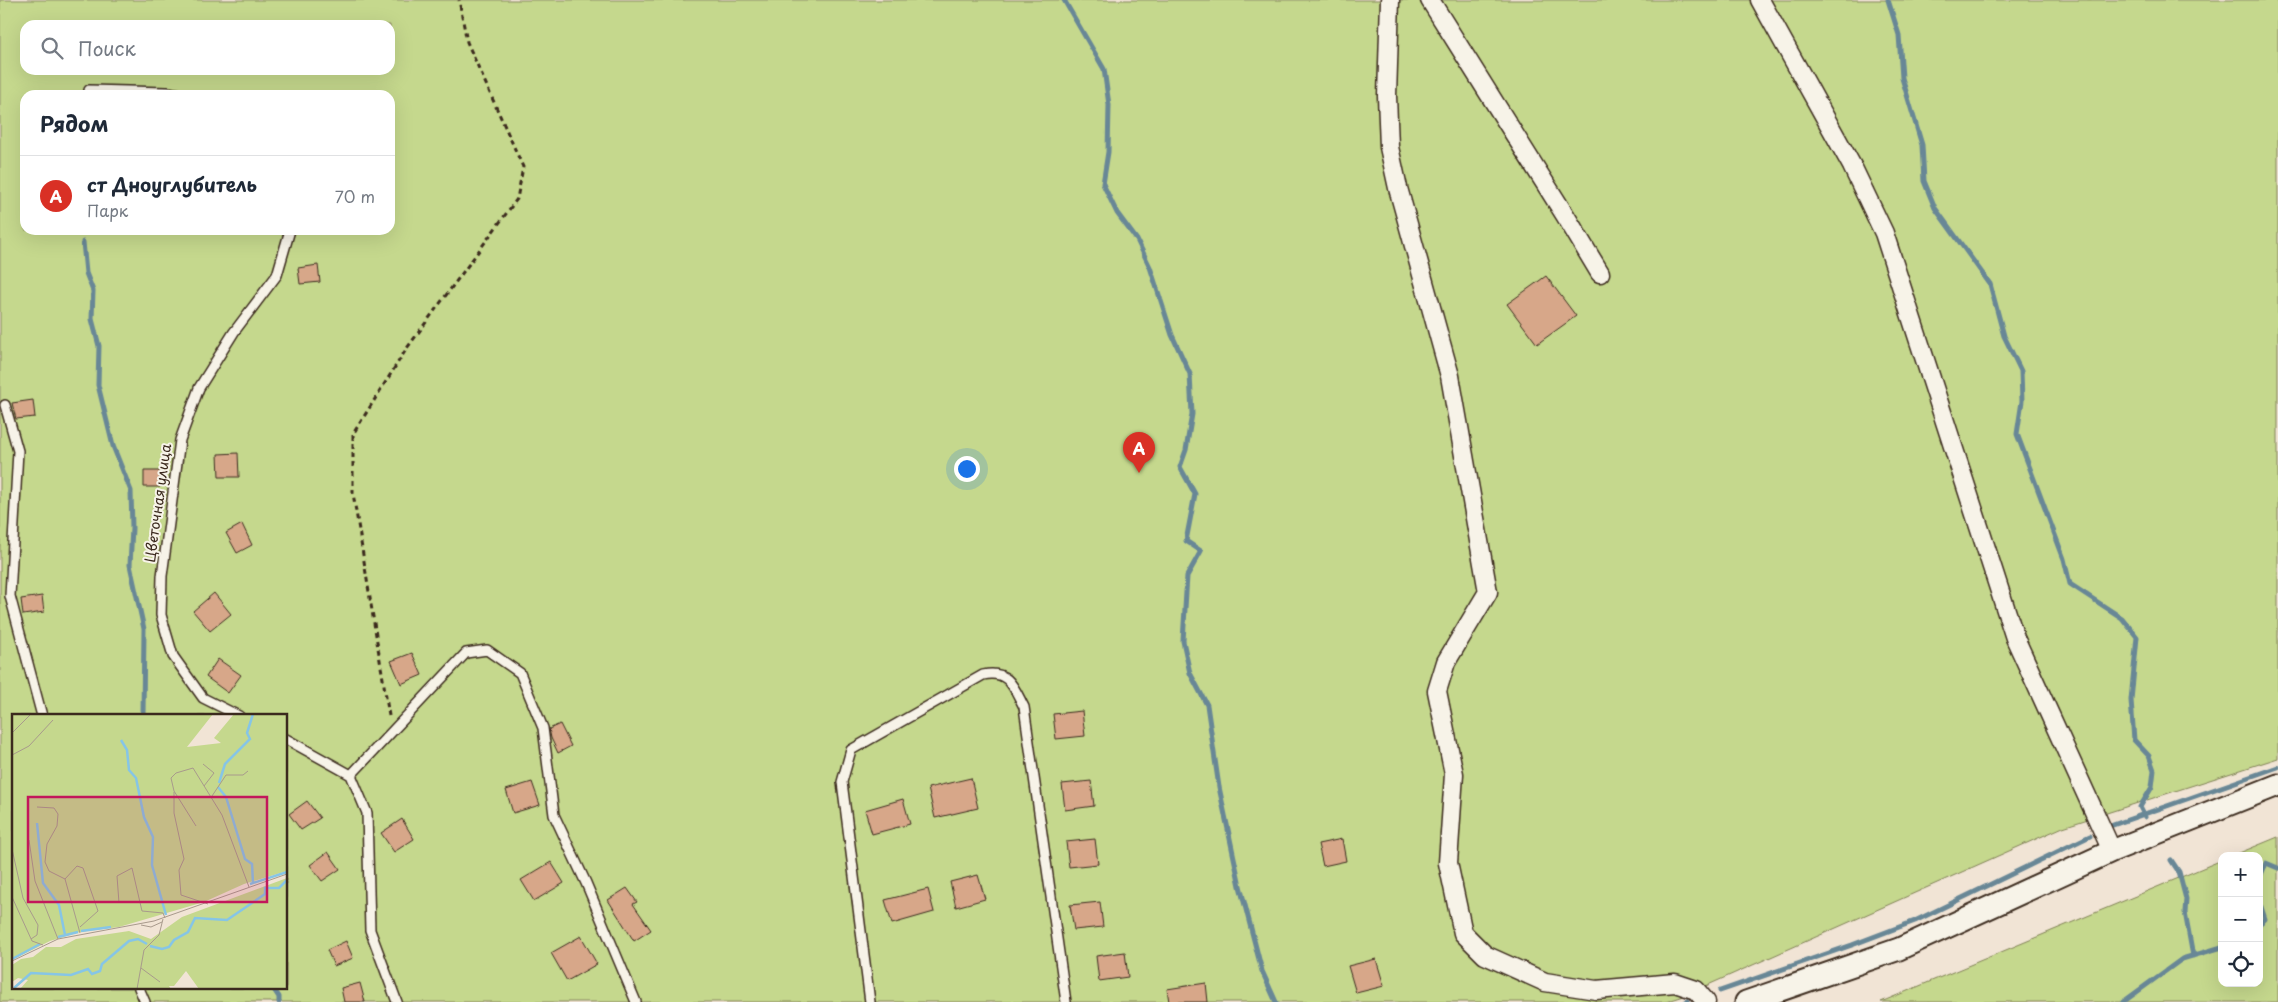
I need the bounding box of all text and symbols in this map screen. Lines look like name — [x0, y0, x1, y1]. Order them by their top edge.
search box — [20, 20, 395, 75]
icon: search — [38, 34, 66, 62]
text: Поиск — [78, 34, 136, 62]
text: Рядом — [40, 107, 108, 139]
text: ст Дноуглубитель — [87, 170, 257, 198]
text: A — [50, 184, 62, 208]
text: 70 m — [335, 184, 375, 208]
text: Парк — [87, 198, 128, 222]
pin: A — [1123, 432, 1155, 473]
street label: Цветочная улица — [139, 442, 176, 564]
your location — [954, 456, 980, 482]
inset map — [12, 714, 288, 990]
map controls — [2218, 852, 2263, 987]
button: + — [2218, 852, 2263, 897]
button: − — [2218, 897, 2263, 942]
button: locate — [2218, 942, 2263, 987]

